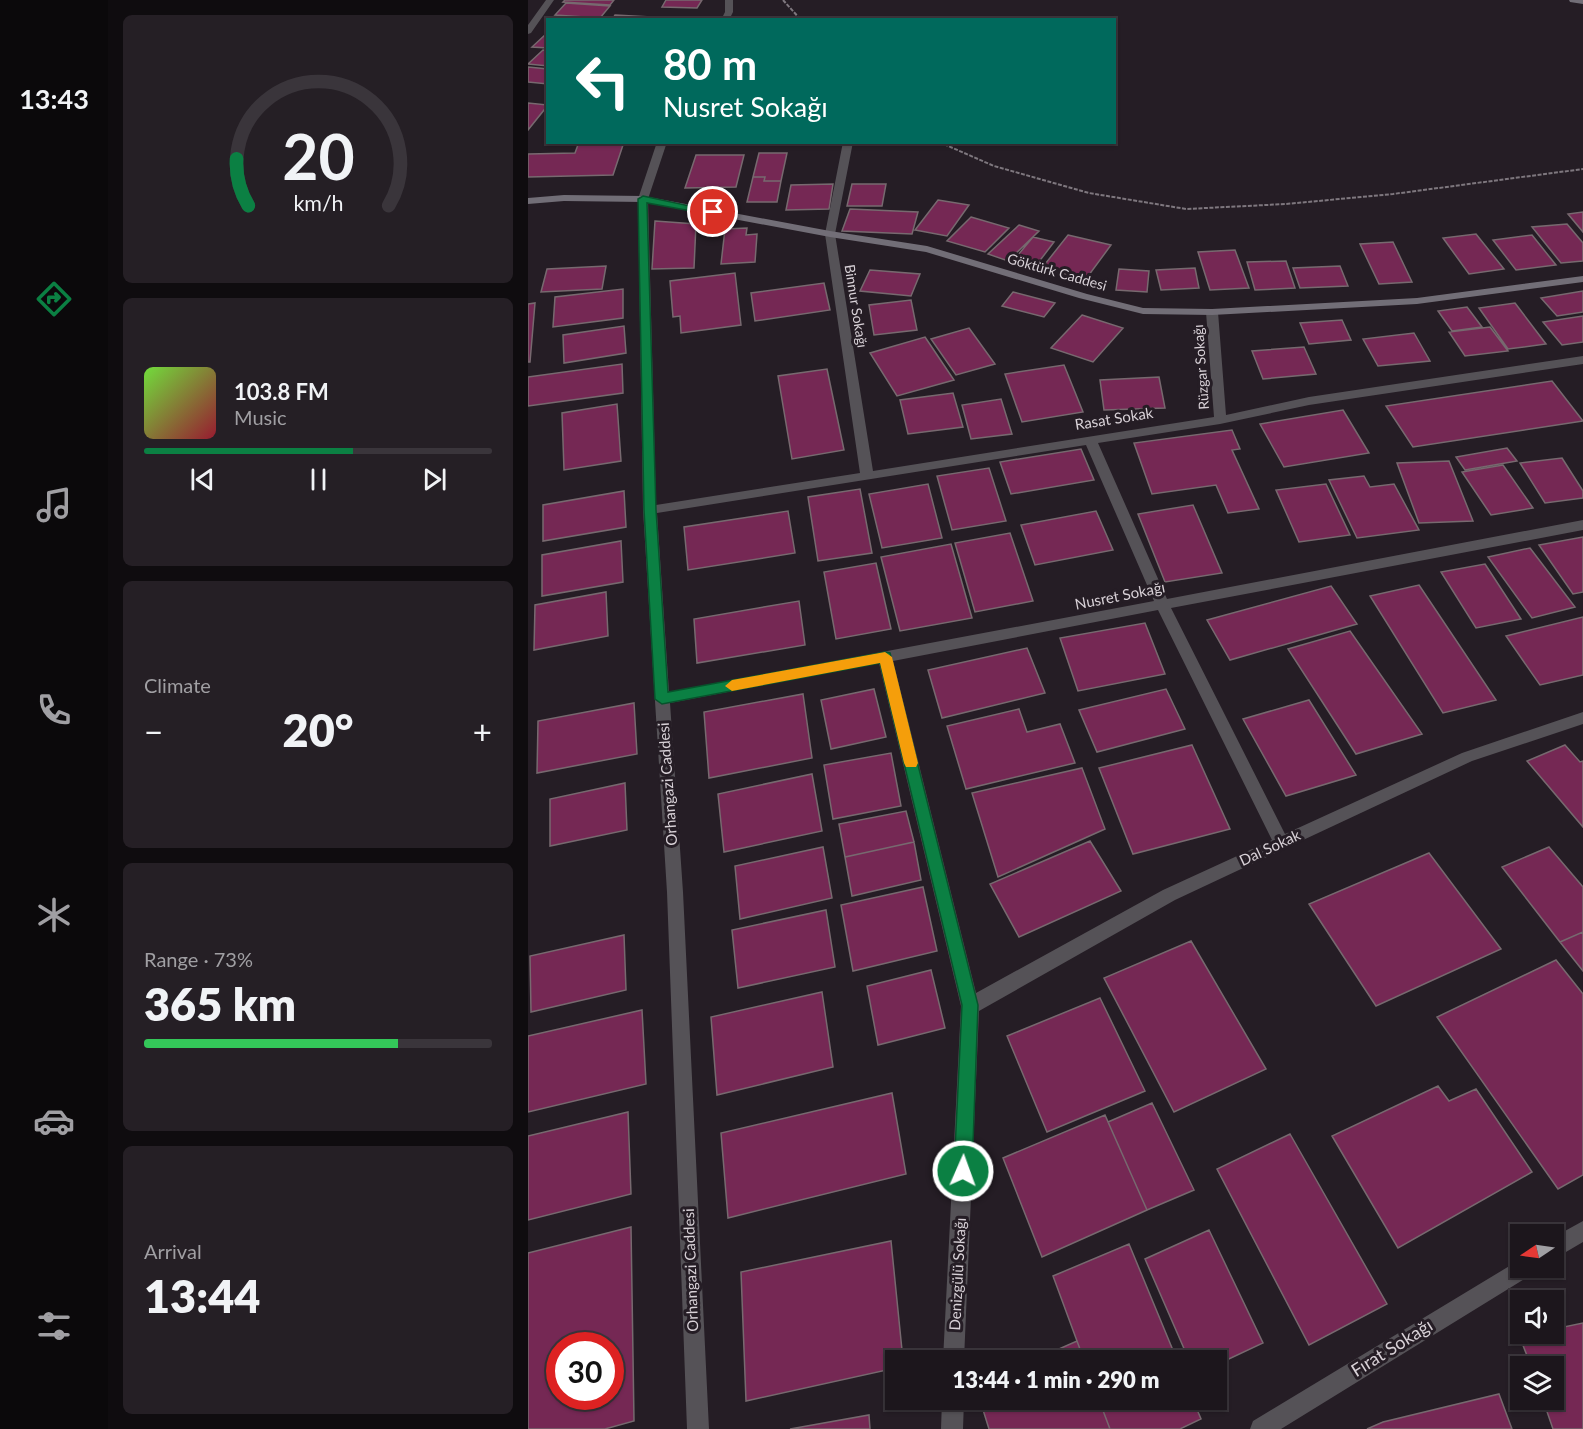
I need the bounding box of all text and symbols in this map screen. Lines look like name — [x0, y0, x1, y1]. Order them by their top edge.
text: 80 m — [663, 39, 757, 89]
icon: left — [564, 42, 642, 120]
text: 13:43 — [19, 82, 89, 115]
text: Nusret Sokağı — [663, 90, 828, 123]
text: 20 — [282, 118, 354, 193]
pin — [687, 186, 738, 237]
text: km/h — [293, 190, 343, 216]
icon: arrive — [696, 195, 729, 228]
street label: Göktürk Caddesi — [1005, 249, 1109, 294]
street label: Binnur Sokağı — [842, 263, 871, 349]
icon: directions — [33, 278, 75, 320]
street label: Rüzgar Sokağı — [1189, 324, 1212, 410]
text: 103.8 FM — [234, 378, 329, 405]
street label: Rasat Sokak — [1073, 403, 1155, 433]
text: Music — [234, 405, 287, 429]
icon: previous — [186, 463, 219, 496]
icon: pause — [302, 463, 335, 496]
icon: next — [418, 463, 451, 496]
icon: music — [33, 484, 75, 526]
street label: Nusret Sokağı — [1073, 577, 1166, 613]
text: Climate — [144, 673, 211, 697]
icon: phone — [33, 689, 75, 731]
text: 20° — [283, 703, 353, 757]
text: − — [144, 711, 163, 751]
text: + — [473, 711, 492, 751]
street label: Orhangazi Caddesi — [654, 722, 680, 846]
street label: Dal Sokak — [1236, 825, 1303, 869]
icon: climate — [33, 894, 75, 936]
text: Range · 73% — [144, 947, 253, 971]
text: 365 km — [144, 977, 296, 1031]
icon: car — [33, 1100, 75, 1142]
position arrow — [931, 1139, 995, 1203]
street label: Orhangazi Caddesi — [679, 1208, 701, 1332]
street label: Denizgülü Sokağı — [945, 1217, 969, 1331]
north arrow — [1510, 1224, 1564, 1278]
map controls — [1510, 1224, 1564, 1410]
text: Arrival — [144, 1239, 202, 1263]
text: 13:44 — [144, 1269, 260, 1323]
button: sound — [1510, 1290, 1564, 1344]
icon: filters — [33, 1305, 75, 1347]
street label: Fırat Sokağı — [1347, 1314, 1436, 1381]
speed limit sign: 30 — [546, 1332, 624, 1410]
button: layers — [1510, 1356, 1564, 1410]
text: 13:44 · 1 min · 290 m — [953, 1366, 1159, 1393]

